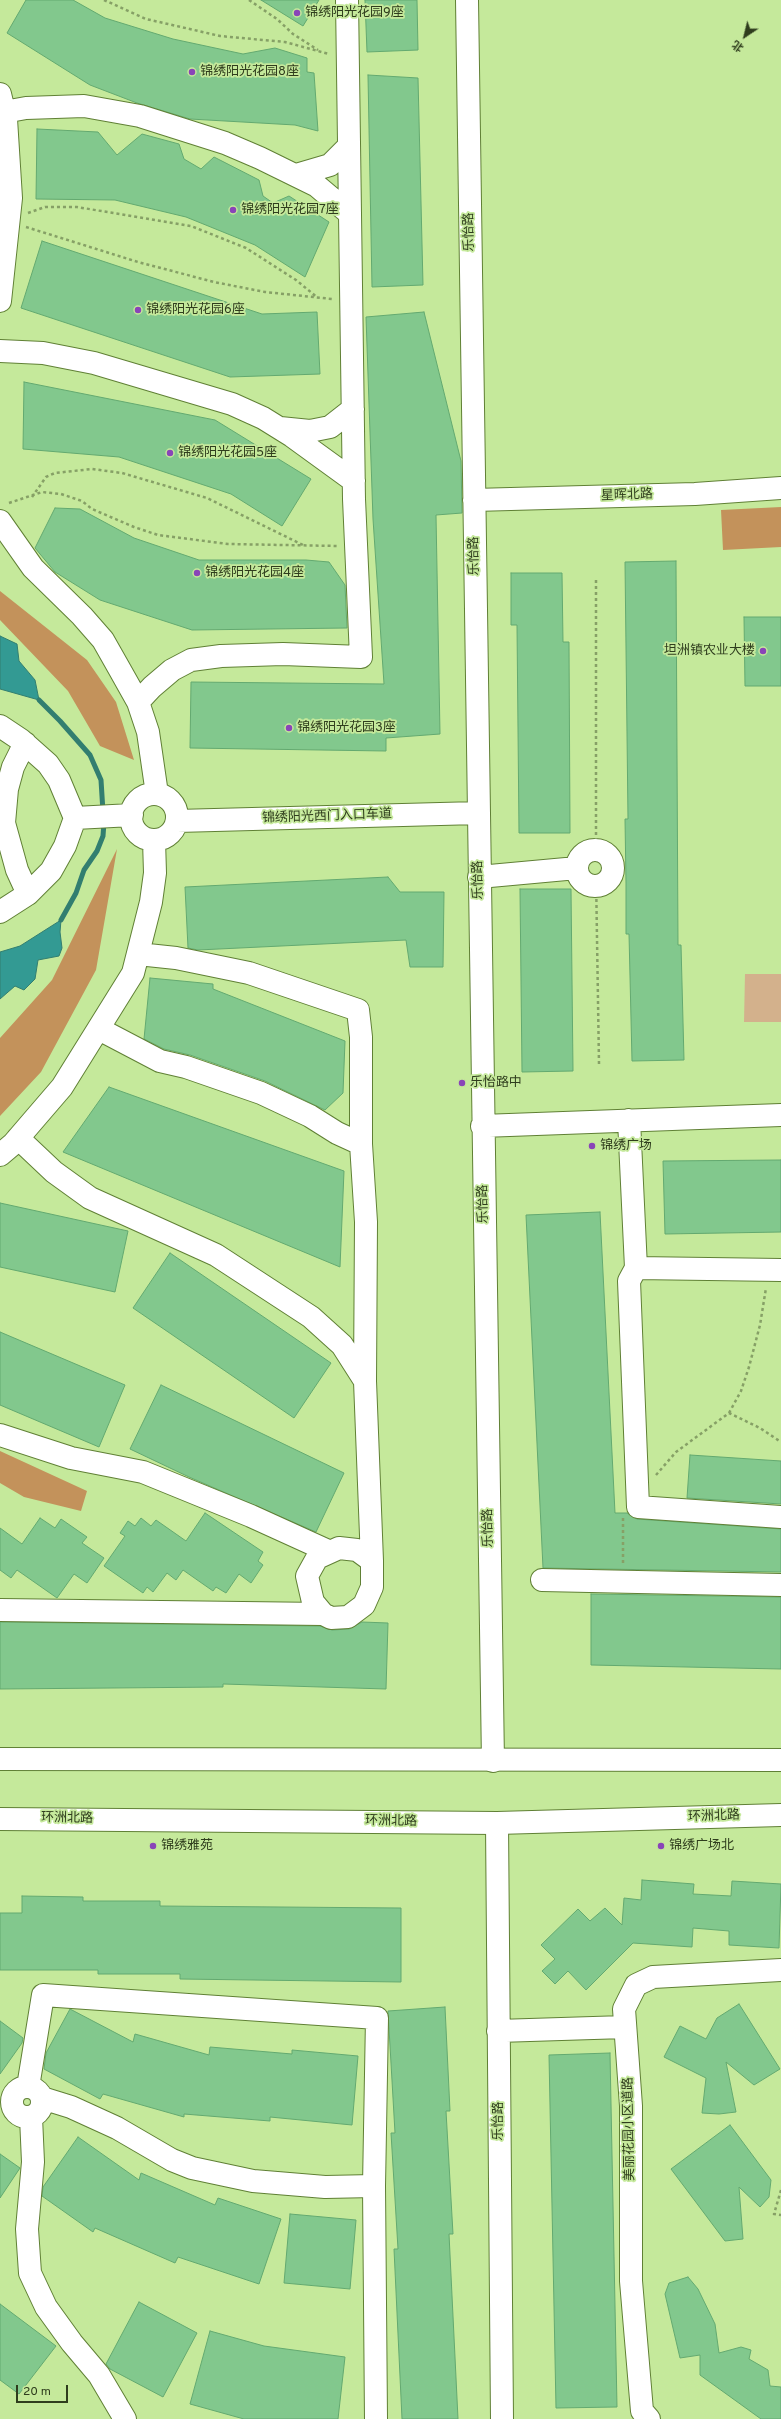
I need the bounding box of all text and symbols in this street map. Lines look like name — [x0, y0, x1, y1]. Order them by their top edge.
place label: 锦绣阳光花园9座 — [305, 5, 404, 21]
marker: 锦绣阳光花园9座 — [292, 8, 302, 18]
north arrow — [725, 16, 765, 56]
text: 北 — [730, 37, 747, 55]
place label: 锦绣阳光花园8座 — [200, 64, 299, 80]
marker: 锦绣阳光花园8座 — [187, 67, 197, 77]
place label: 锦绣阳光花园7座 — [241, 202, 339, 218]
marker: 锦绣阳光花园7座 — [228, 205, 238, 215]
street label: 乐怡路 — [462, 212, 478, 252]
place label: 锦绣阳光花园6座 — [146, 302, 245, 318]
marker: 锦绣阳光花园6座 — [133, 305, 143, 315]
place label: 锦绣阳光花园5座 — [178, 445, 277, 461]
marker: 锦绣阳光花园5座 — [165, 448, 175, 458]
street label: 星晖北路 — [601, 487, 653, 505]
street label: 乐怡路 — [467, 536, 483, 576]
place label: 锦绣阳光花园4座 — [205, 565, 304, 581]
marker: 锦绣阳光花园4座 — [192, 568, 202, 578]
place label: 坦洲镇农业大楼 — [664, 643, 755, 659]
marker: 坦洲镇农业大楼 — [758, 646, 768, 656]
place label: 锦绣阳光花园3座 — [297, 720, 396, 736]
marker: 锦绣阳光花园3座 — [284, 723, 294, 733]
street label: 锦绣阳光西门入口车道 — [262, 807, 392, 827]
street label: 乐怡路 — [471, 860, 487, 900]
place label: 乐怡路中 — [470, 1075, 522, 1091]
marker: 乐怡路中 — [457, 1078, 467, 1088]
place label: 锦绣广场 — [600, 1138, 652, 1154]
marker: 锦绣广场 — [587, 1141, 597, 1151]
street label: 乐怡路 — [476, 1184, 492, 1224]
street label: 乐怡路 — [481, 1508, 497, 1548]
street label: 环洲北路 — [688, 1808, 740, 1826]
street label: 环洲北路 — [41, 1811, 93, 1827]
street label: 环洲北路 — [365, 1814, 417, 1830]
place label: 锦绣雅苑 — [161, 1838, 213, 1854]
place label: 锦绣广场北 — [669, 1838, 734, 1854]
marker: 锦绣雅苑 — [148, 1841, 158, 1851]
marker: 锦绣广场北 — [656, 1841, 666, 1851]
street label: 美丽花园小区道路 — [621, 2077, 639, 2181]
street label: 乐怡路 — [491, 2102, 507, 2140]
scale bar — [18, 2377, 70, 2403]
text: 20 m — [23, 2384, 51, 2400]

